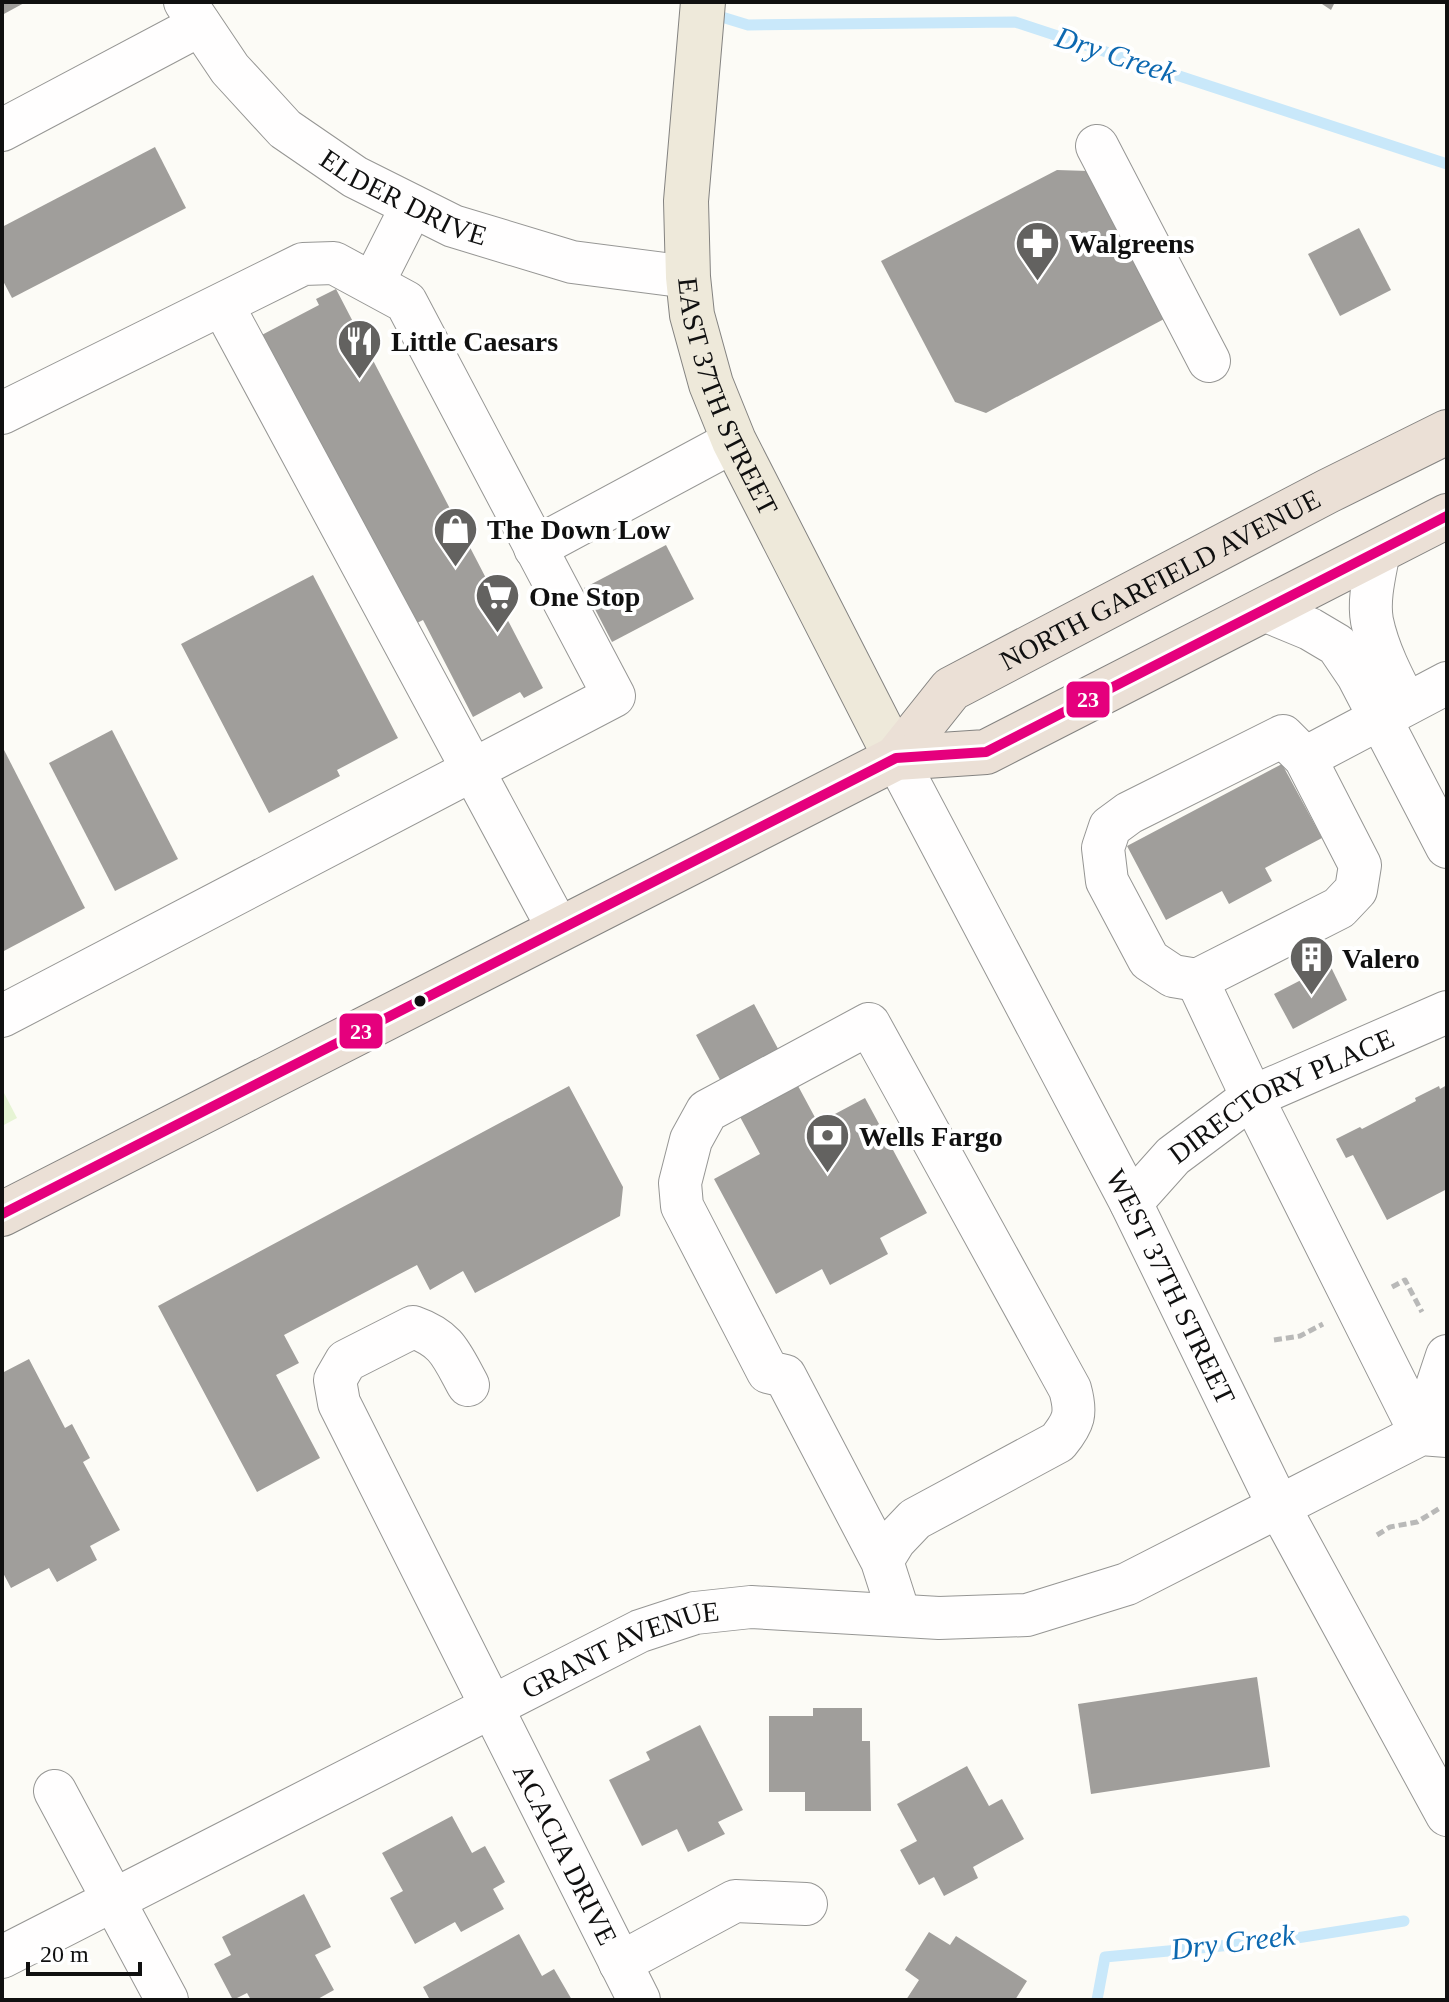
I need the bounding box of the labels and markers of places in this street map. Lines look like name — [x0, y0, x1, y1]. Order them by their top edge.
pharmacy icon: Walgreens — [1014, 219, 1062, 282]
place label: Walgreens — [1069, 228, 1195, 259]
restaurant icon: Little Caesars — [336, 317, 384, 380]
place label: Little Caesars — [391, 326, 558, 357]
shop icon: The Down Low — [432, 505, 480, 568]
place label: The Down Low — [487, 514, 671, 545]
supermarket icon: One Stop — [474, 572, 522, 635]
place label: One Stop — [529, 581, 640, 612]
building icon: Valero — [1287, 934, 1335, 997]
place label: Valero — [1342, 943, 1420, 974]
unlabelled marker — [412, 993, 428, 1009]
bank icon: Wells Fargo — [804, 1112, 852, 1175]
place label: Wells Fargo — [859, 1121, 1003, 1152]

